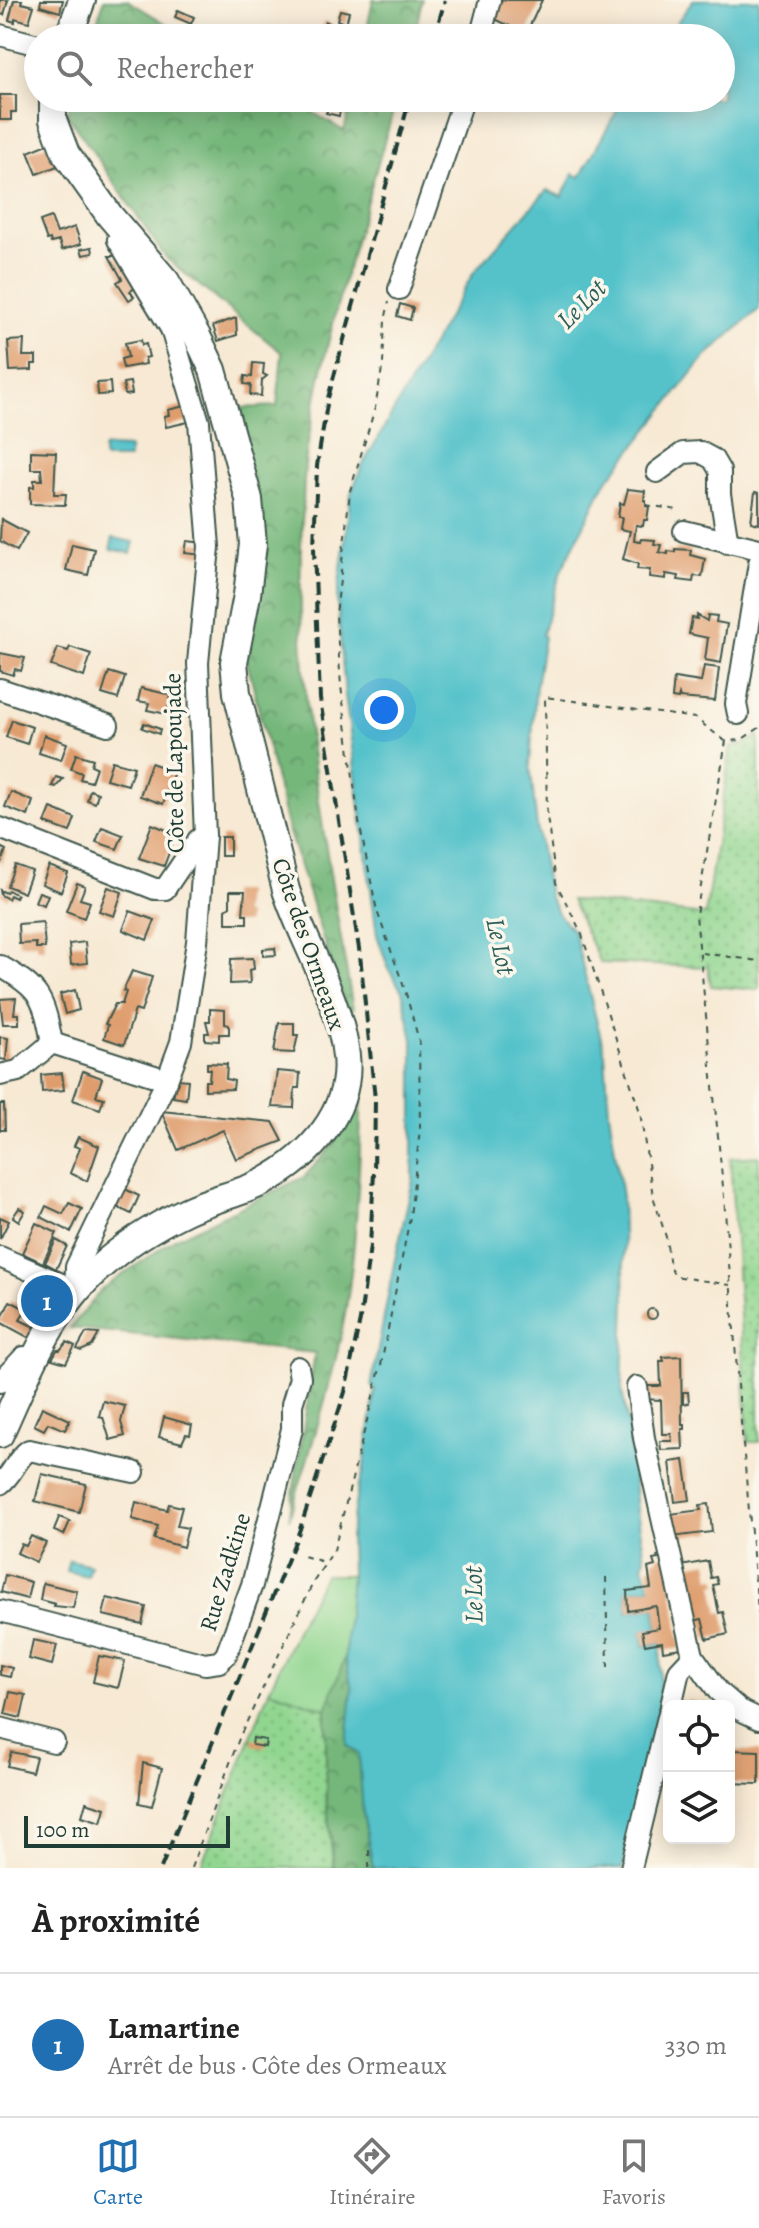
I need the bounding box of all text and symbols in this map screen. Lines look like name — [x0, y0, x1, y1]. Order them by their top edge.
search box — [24, 24, 735, 112]
icon: search — [52, 46, 96, 90]
text: Rechercher — [116, 48, 254, 88]
water label: Le Lot — [549, 271, 615, 337]
street label: Côte de Lapoujade — [156, 673, 192, 853]
your location — [364, 690, 404, 730]
street label: Côte des Ormeaux — [265, 854, 354, 1035]
water label: Le Lot — [477, 915, 524, 979]
pin: 1 — [21, 1271, 73, 1331]
street label: Rue Zadkine — [192, 1509, 258, 1635]
water label: Le Lot — [455, 1565, 491, 1624]
map controls — [663, 1700, 735, 1844]
button: locate — [663, 1700, 735, 1772]
button: layers — [663, 1772, 735, 1844]
scale bar — [24, 1812, 230, 1848]
text: 100 m — [36, 1815, 90, 1845]
text: À proximité — [32, 1897, 200, 1944]
text: Lamartine — [108, 2008, 240, 2048]
text: 1 — [53, 2028, 63, 2063]
text: 330 m — [665, 2028, 727, 2063]
text: Arrêt de bus · Côte des Ormeaux — [108, 2048, 447, 2083]
tab: Carte — [93, 2134, 143, 2212]
tab: Itinéraire — [329, 2134, 415, 2212]
tab: Favoris — [602, 2134, 666, 2212]

